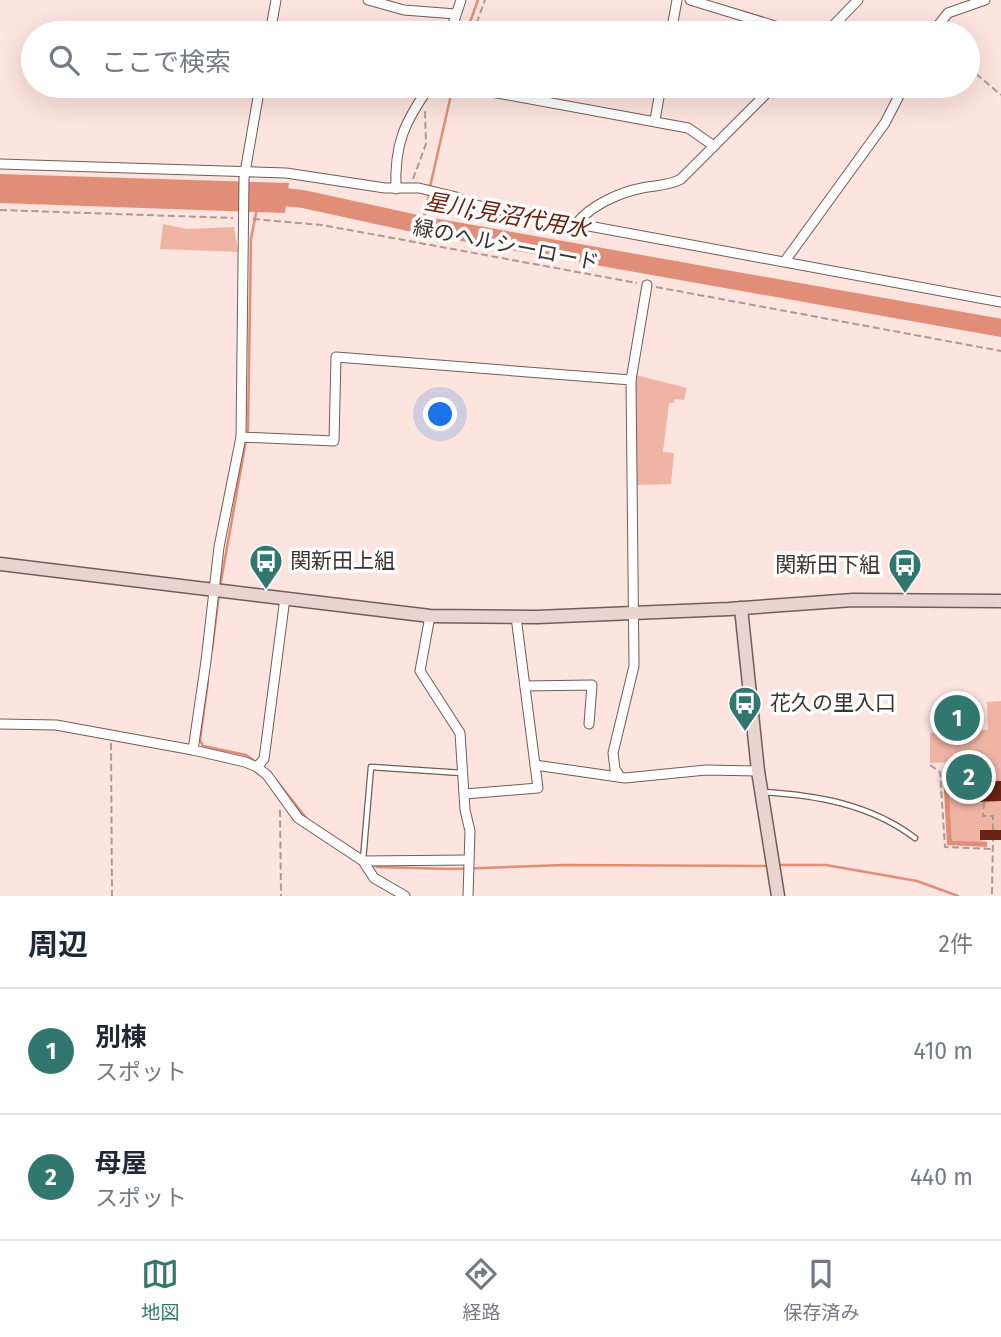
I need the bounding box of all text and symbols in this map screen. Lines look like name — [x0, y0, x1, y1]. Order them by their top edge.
search box — [21, 21, 980, 98]
icon: search — [45, 41, 83, 79]
text: ここで検索 — [101, 47, 231, 78]
water label: 星川;見沼代用水 — [423, 187, 594, 244]
street label: 緑のヘルシーロード — [411, 214, 601, 276]
your location — [423, 397, 457, 431]
bus stop icon: 関新田上組 — [247, 542, 285, 591]
bus stop icon: 関新田下組 — [886, 546, 924, 595]
place label: 関新田上組 — [290, 548, 395, 574]
place label: 関新田下組 — [775, 552, 880, 578]
bus stop icon: 花久の里入口 — [726, 684, 764, 733]
place label: 花久の里入口 — [770, 690, 896, 716]
pin: 1 — [934, 692, 980, 744]
pin: 2 — [946, 751, 992, 803]
text: 周辺 — [28, 927, 88, 963]
text: 2件 — [939, 930, 973, 958]
text: 別棟 — [95, 1022, 147, 1053]
text: 1 — [46, 1037, 56, 1065]
text: 410 m — [913, 1037, 973, 1065]
text: スポット — [95, 1058, 187, 1086]
text: 母屋 — [95, 1148, 147, 1179]
text: 2 — [45, 1163, 57, 1191]
text: 440 m — [910, 1163, 973, 1191]
text: スポット — [95, 1184, 187, 1212]
tab: 地図 — [141, 1255, 180, 1324]
tab: 経路 — [462, 1255, 501, 1324]
tab: 保存済み — [783, 1255, 860, 1324]

